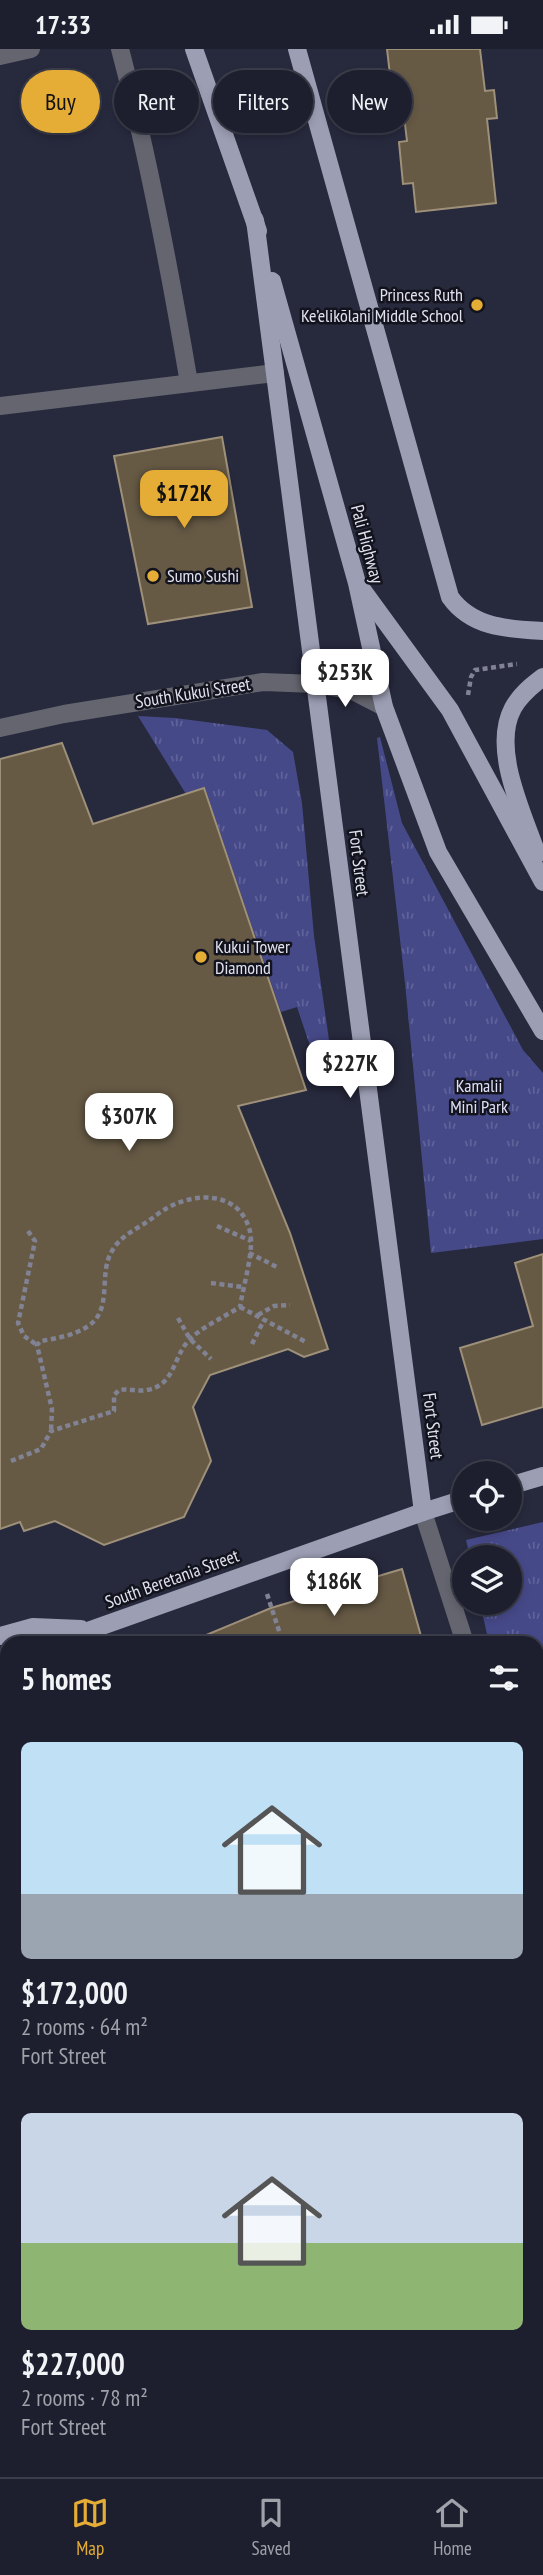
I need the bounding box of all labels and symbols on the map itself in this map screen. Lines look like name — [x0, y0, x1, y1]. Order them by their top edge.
place label: Princess Ruth Ke’elikōlani Middle School — [301, 283, 464, 327]
marker: Princess Ruth Ke’elikōlani Middle School — [469, 297, 485, 313]
pin: $172K — [135, 470, 233, 530]
street label: Pali Highway — [346, 502, 389, 586]
place label: Sumo Sushi — [167, 564, 239, 587]
marker: Sumo Sushi — [145, 568, 161, 584]
pin: $253K — [296, 649, 394, 709]
street label: South Kukui Street — [134, 672, 252, 713]
street label: Fort Street — [344, 828, 375, 897]
place label: Kukui Tower Diamond — [215, 935, 290, 979]
marker: Kukui Tower Diamond — [193, 949, 209, 965]
pin: $227K — [301, 1041, 399, 1100]
park label: Kamalii Mini Park — [450, 1074, 508, 1118]
pin: $307K — [80, 1093, 178, 1153]
street label: Fort Street — [418, 1391, 449, 1460]
street label: South Beretania Street — [102, 1544, 242, 1613]
pin: $186K — [285, 1559, 383, 1618]

